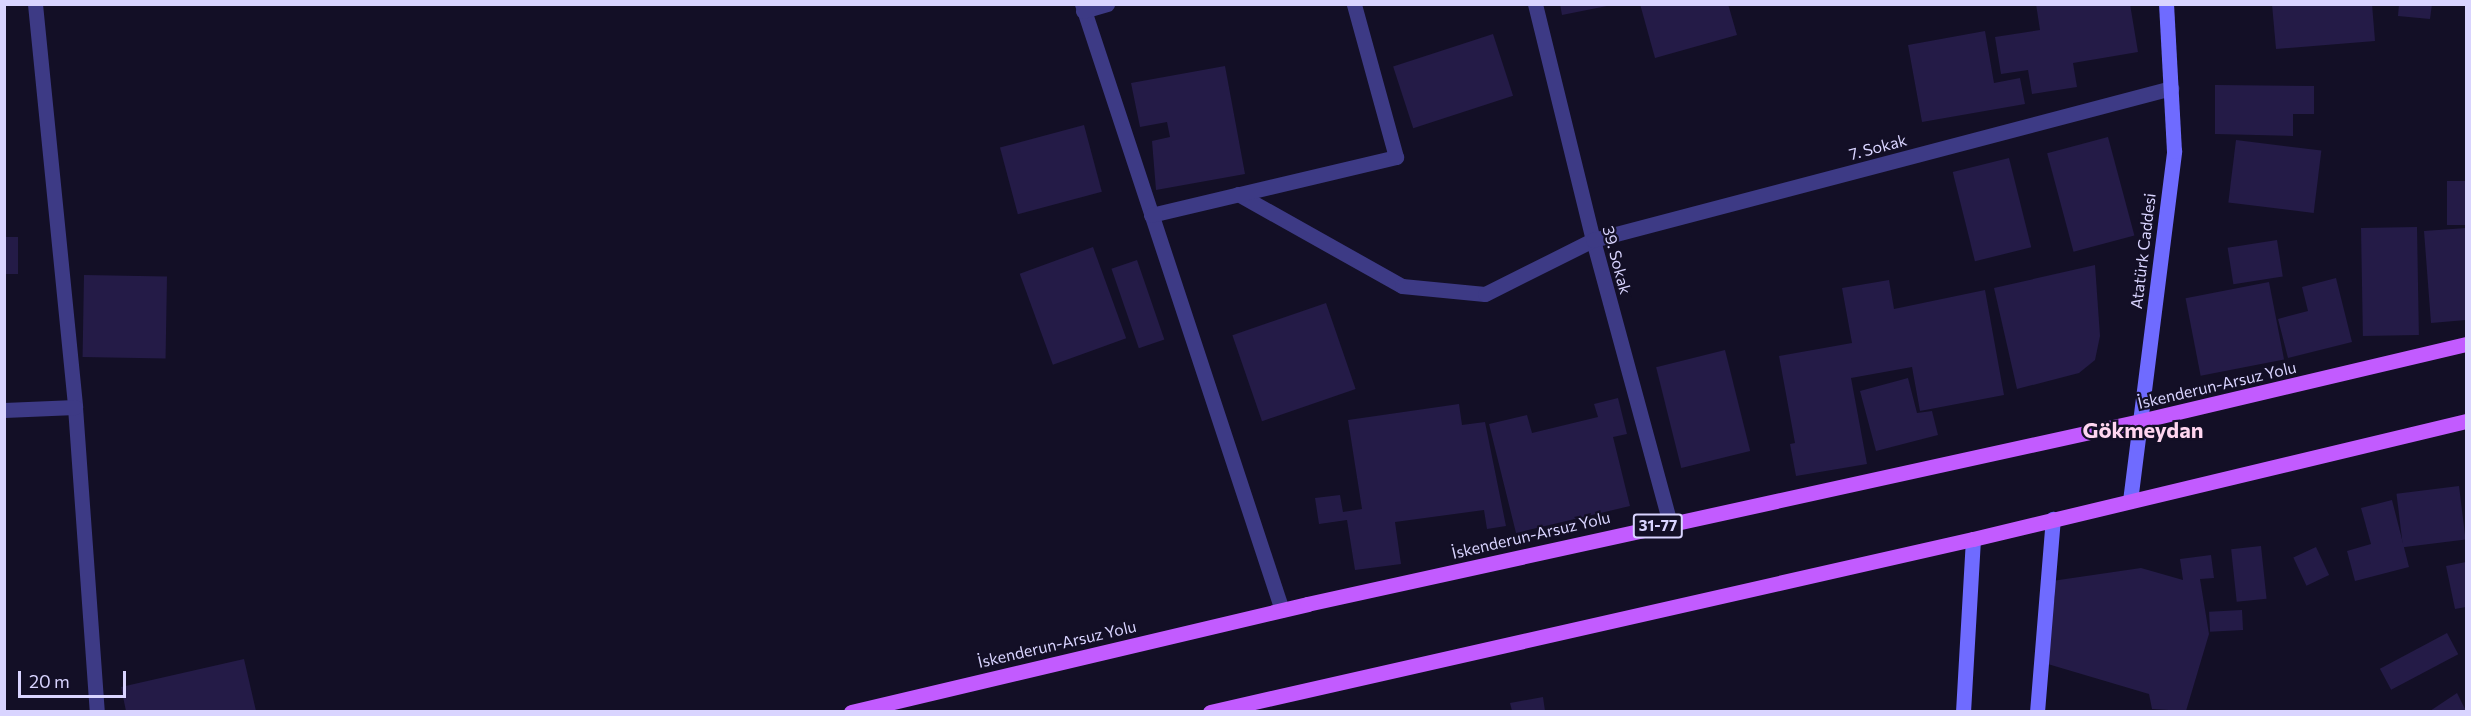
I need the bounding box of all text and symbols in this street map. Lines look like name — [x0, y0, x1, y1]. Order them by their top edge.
street label: 7. Sokak — [1847, 130, 1909, 164]
street label: Atatürk Caddesi — [2126, 192, 2160, 310]
street label: 39. Sokak — [1599, 224, 1635, 296]
street label: İskenderun-Arsuz Yolu — [2136, 357, 2298, 413]
district label: Gökmeydan — [2082, 417, 2204, 443]
street label: İskenderun-Arsuz Yolu — [1450, 507, 1612, 563]
road number: 31-77 — [1632, 514, 1684, 538]
street label: İskenderun-Arsuz Yolu — [976, 616, 1138, 672]
scale bar — [21, 659, 129, 697]
text: 20 m — [29, 670, 70, 692]

